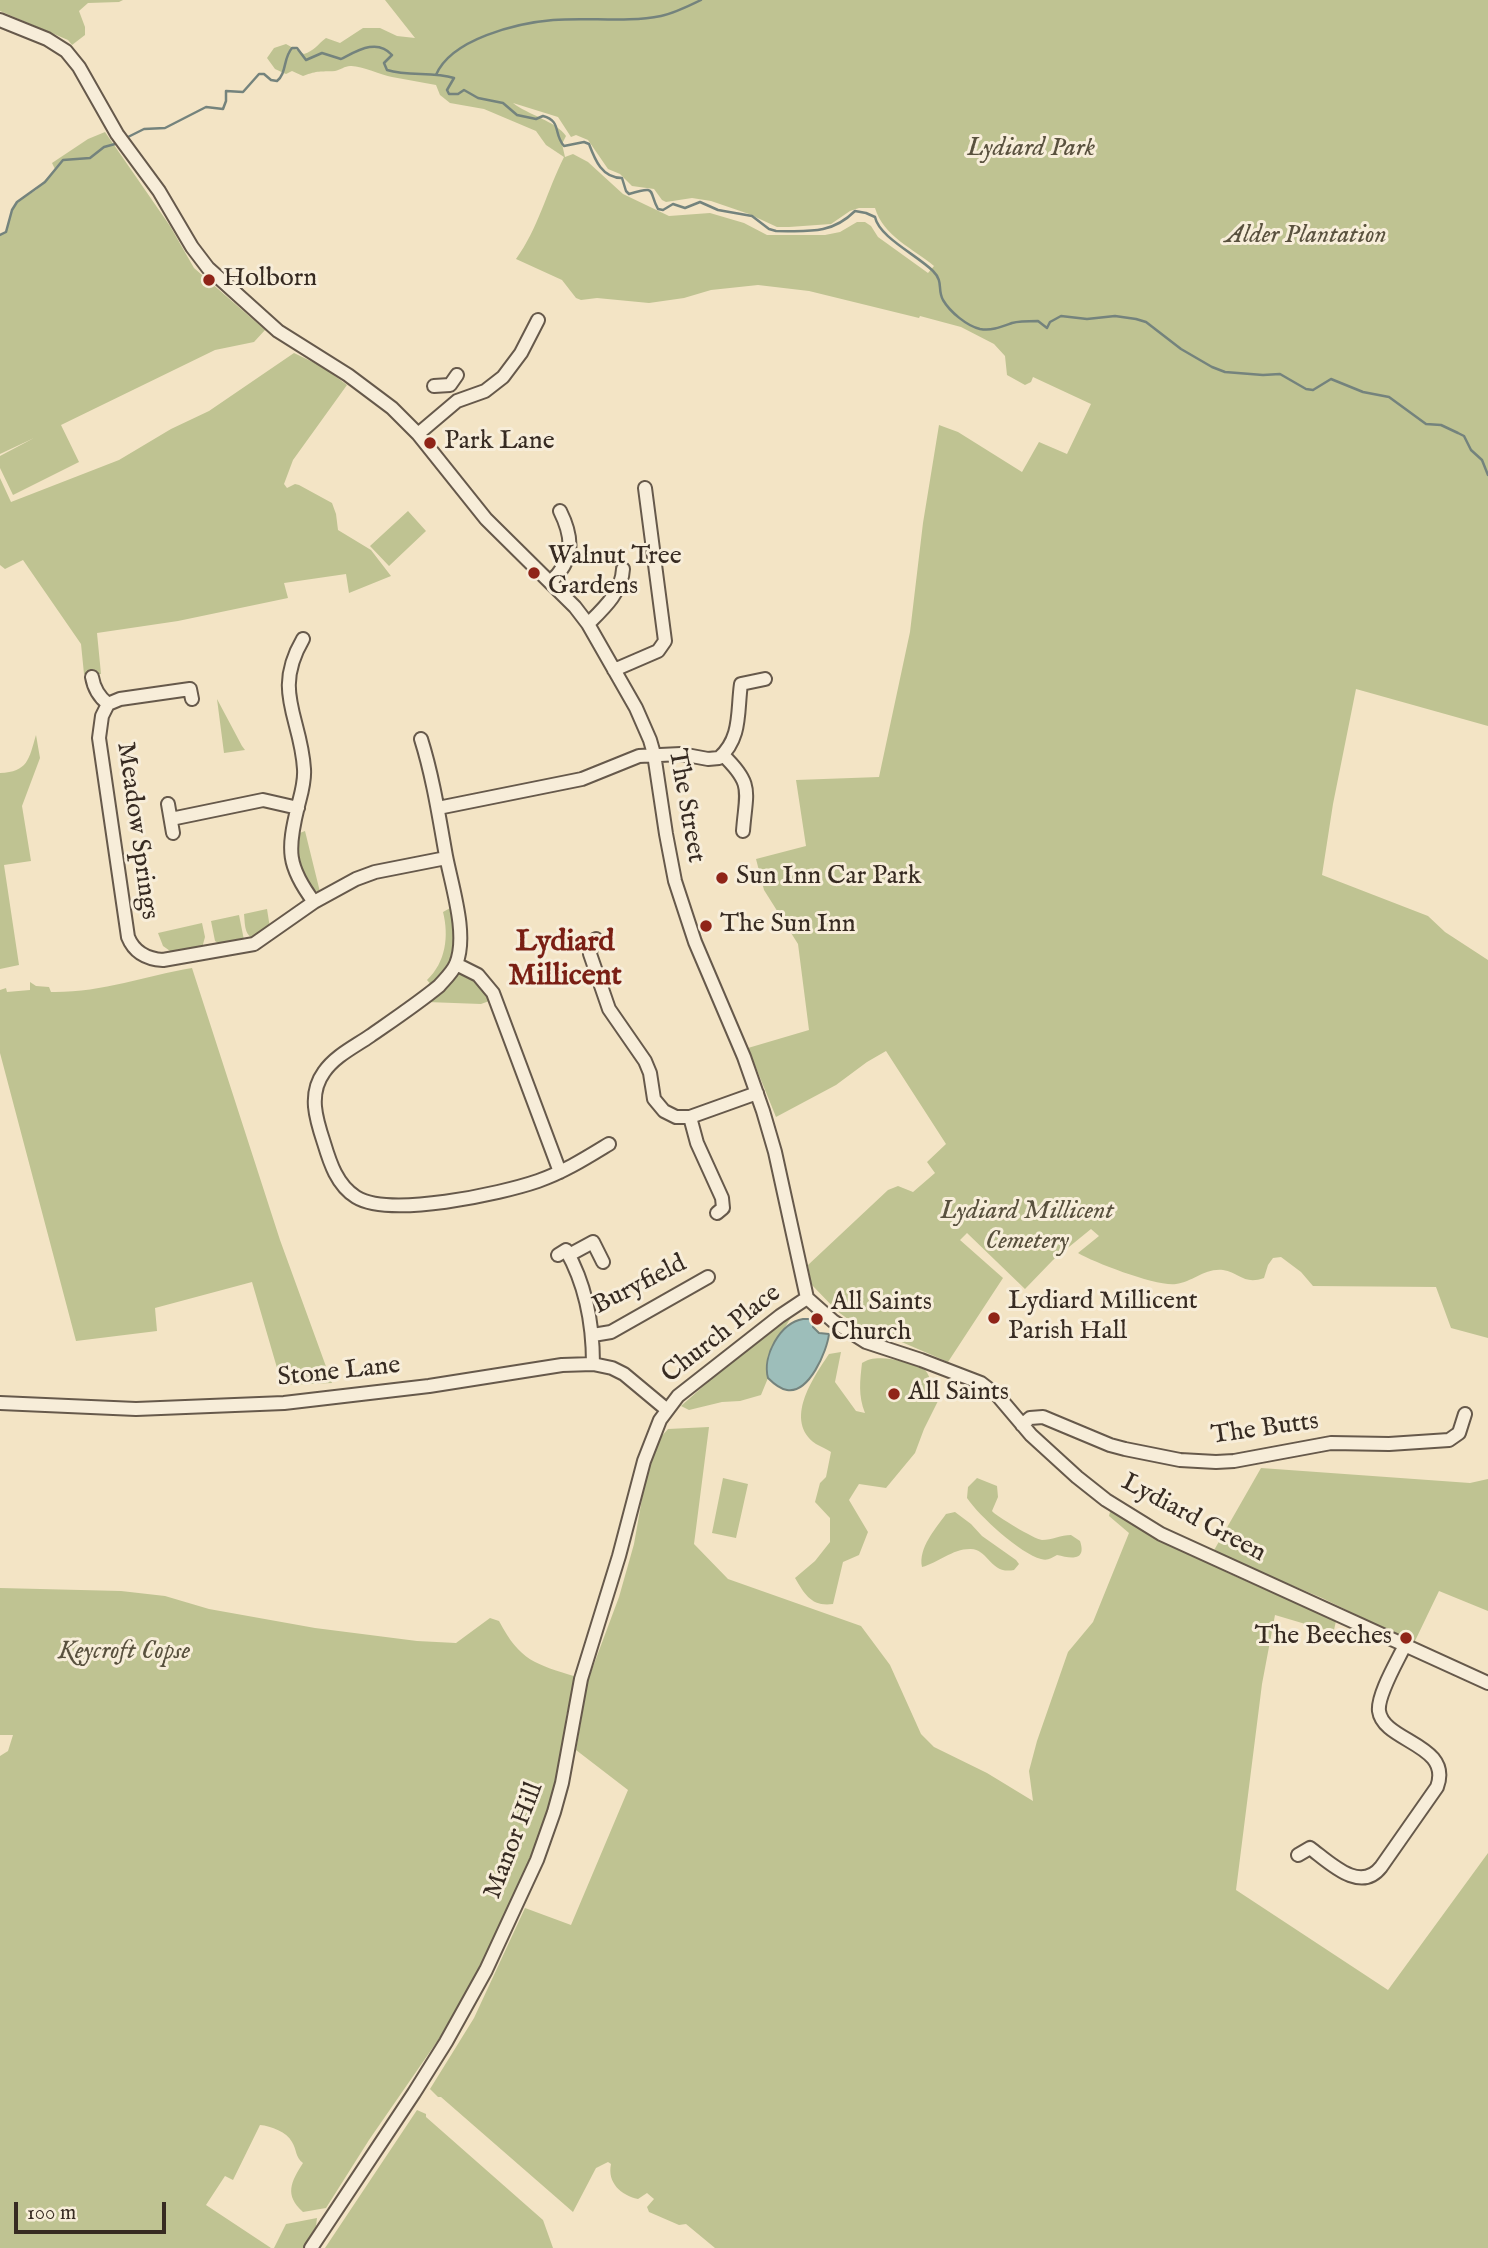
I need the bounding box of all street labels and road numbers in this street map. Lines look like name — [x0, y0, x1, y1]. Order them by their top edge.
street label: Meadow Springs — [108, 740, 164, 922]
street label: The Street — [660, 747, 710, 865]
street label: Buryfield — [588, 1249, 692, 1323]
street label: Church Place — [656, 1279, 788, 1391]
street label: Stone Lane — [276, 1351, 402, 1395]
street label: The Butts — [1209, 1407, 1321, 1453]
street label: Lydiard Green — [1115, 1468, 1271, 1570]
street label: Manor Hill — [479, 1778, 551, 1904]

